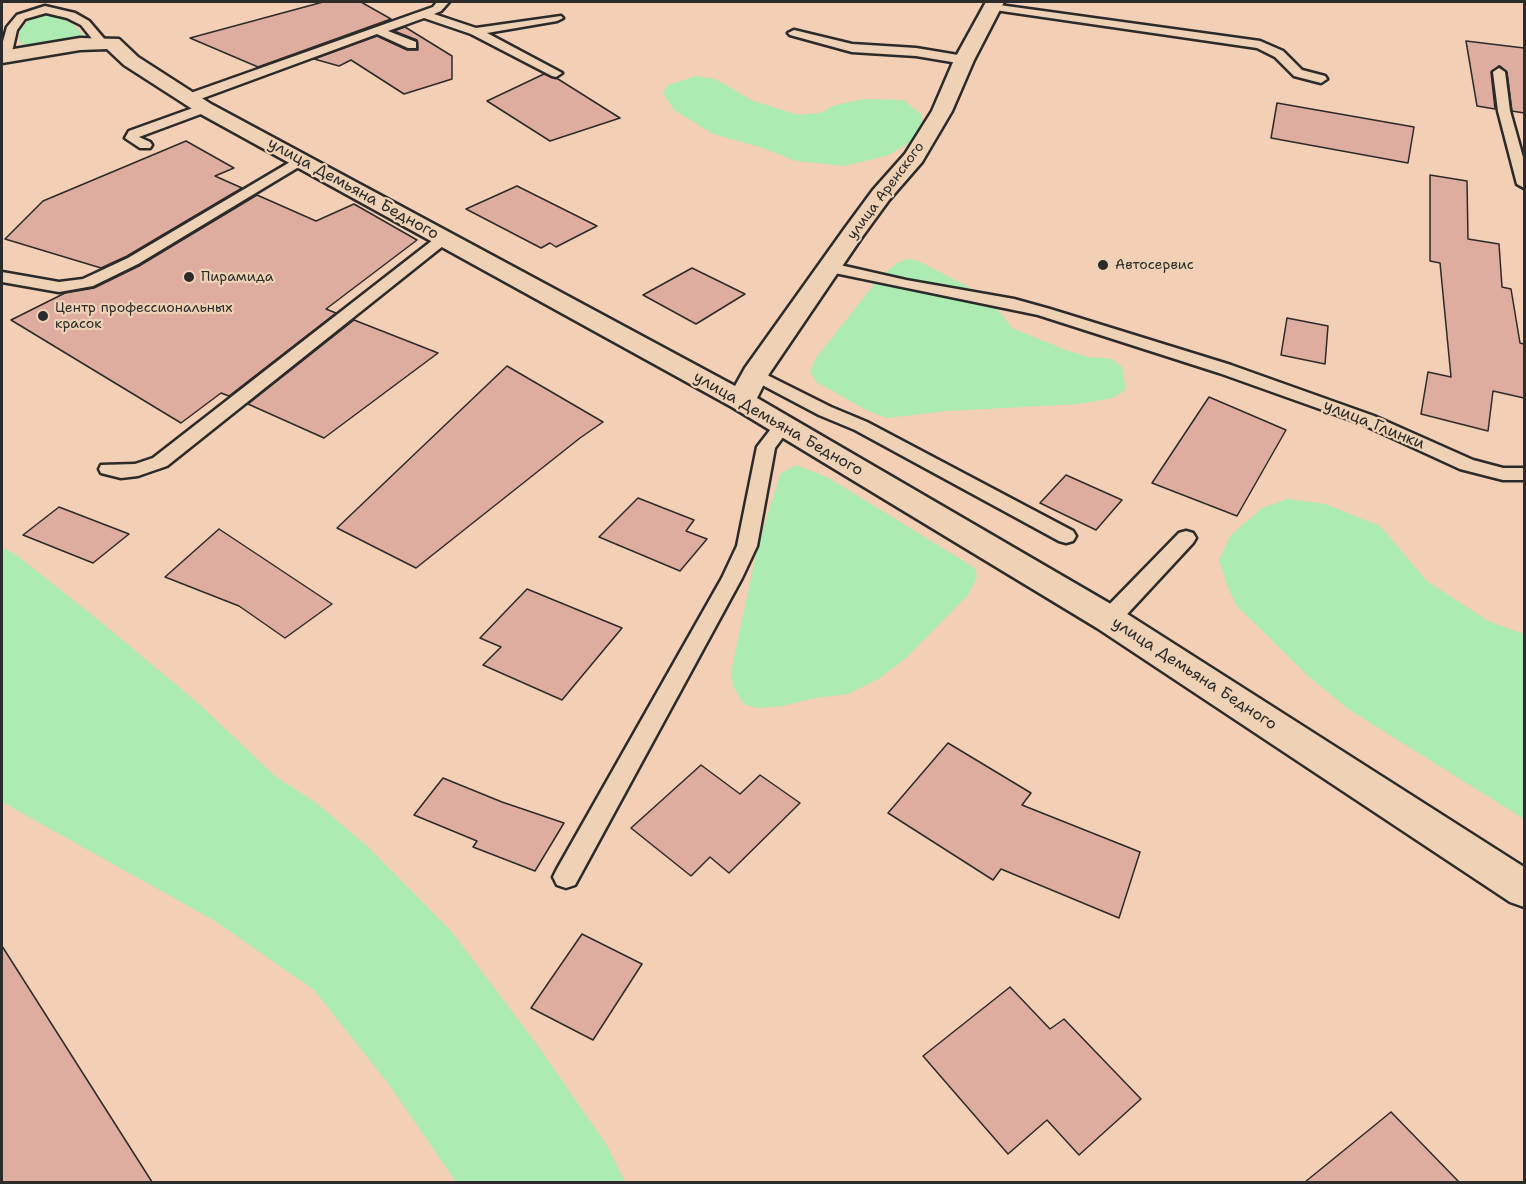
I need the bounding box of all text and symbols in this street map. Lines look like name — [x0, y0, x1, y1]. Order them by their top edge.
street label: улица Демьяна Бедного — [264, 134, 442, 244]
street label: улица Аренского — [844, 139, 928, 243]
place label: Автосервис — [1115, 257, 1194, 273]
marker: Автосервис — [1096, 258, 1110, 272]
place label: Пирамида — [201, 269, 273, 285]
marker: Пирамида — [182, 270, 196, 284]
place label: Центр профессиональных красок — [55, 300, 233, 332]
marker: Центр профессиональных красок — [36, 309, 50, 323]
street label: улица Демьяна Бедного — [690, 368, 866, 480]
street label: улица Глинки — [1321, 396, 1427, 454]
street label: улица Демьяна Бедного — [1108, 613, 1280, 735]

